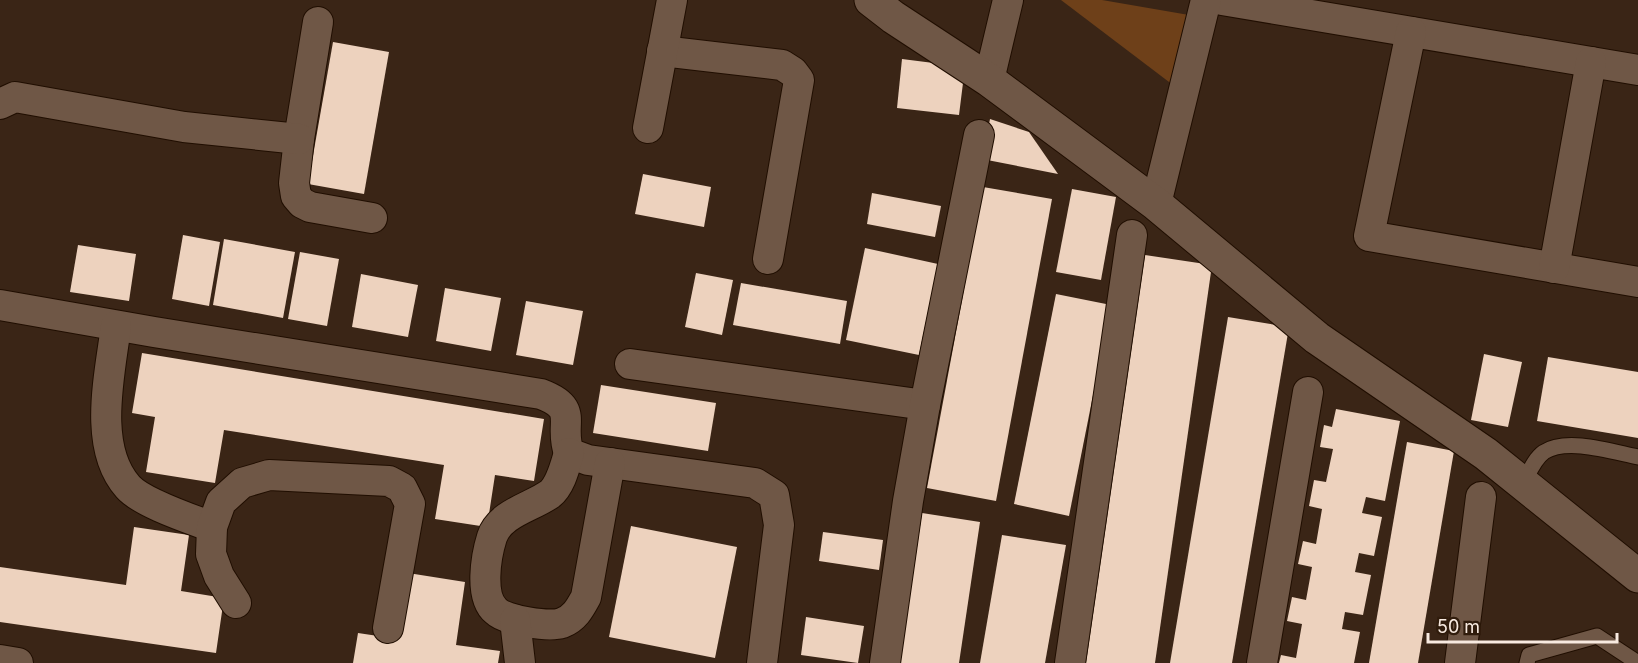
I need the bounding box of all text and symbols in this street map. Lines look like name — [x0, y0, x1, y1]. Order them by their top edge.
scale bar — [1428, 606, 1617, 644]
text: 50 m — [1437, 616, 1480, 637]

